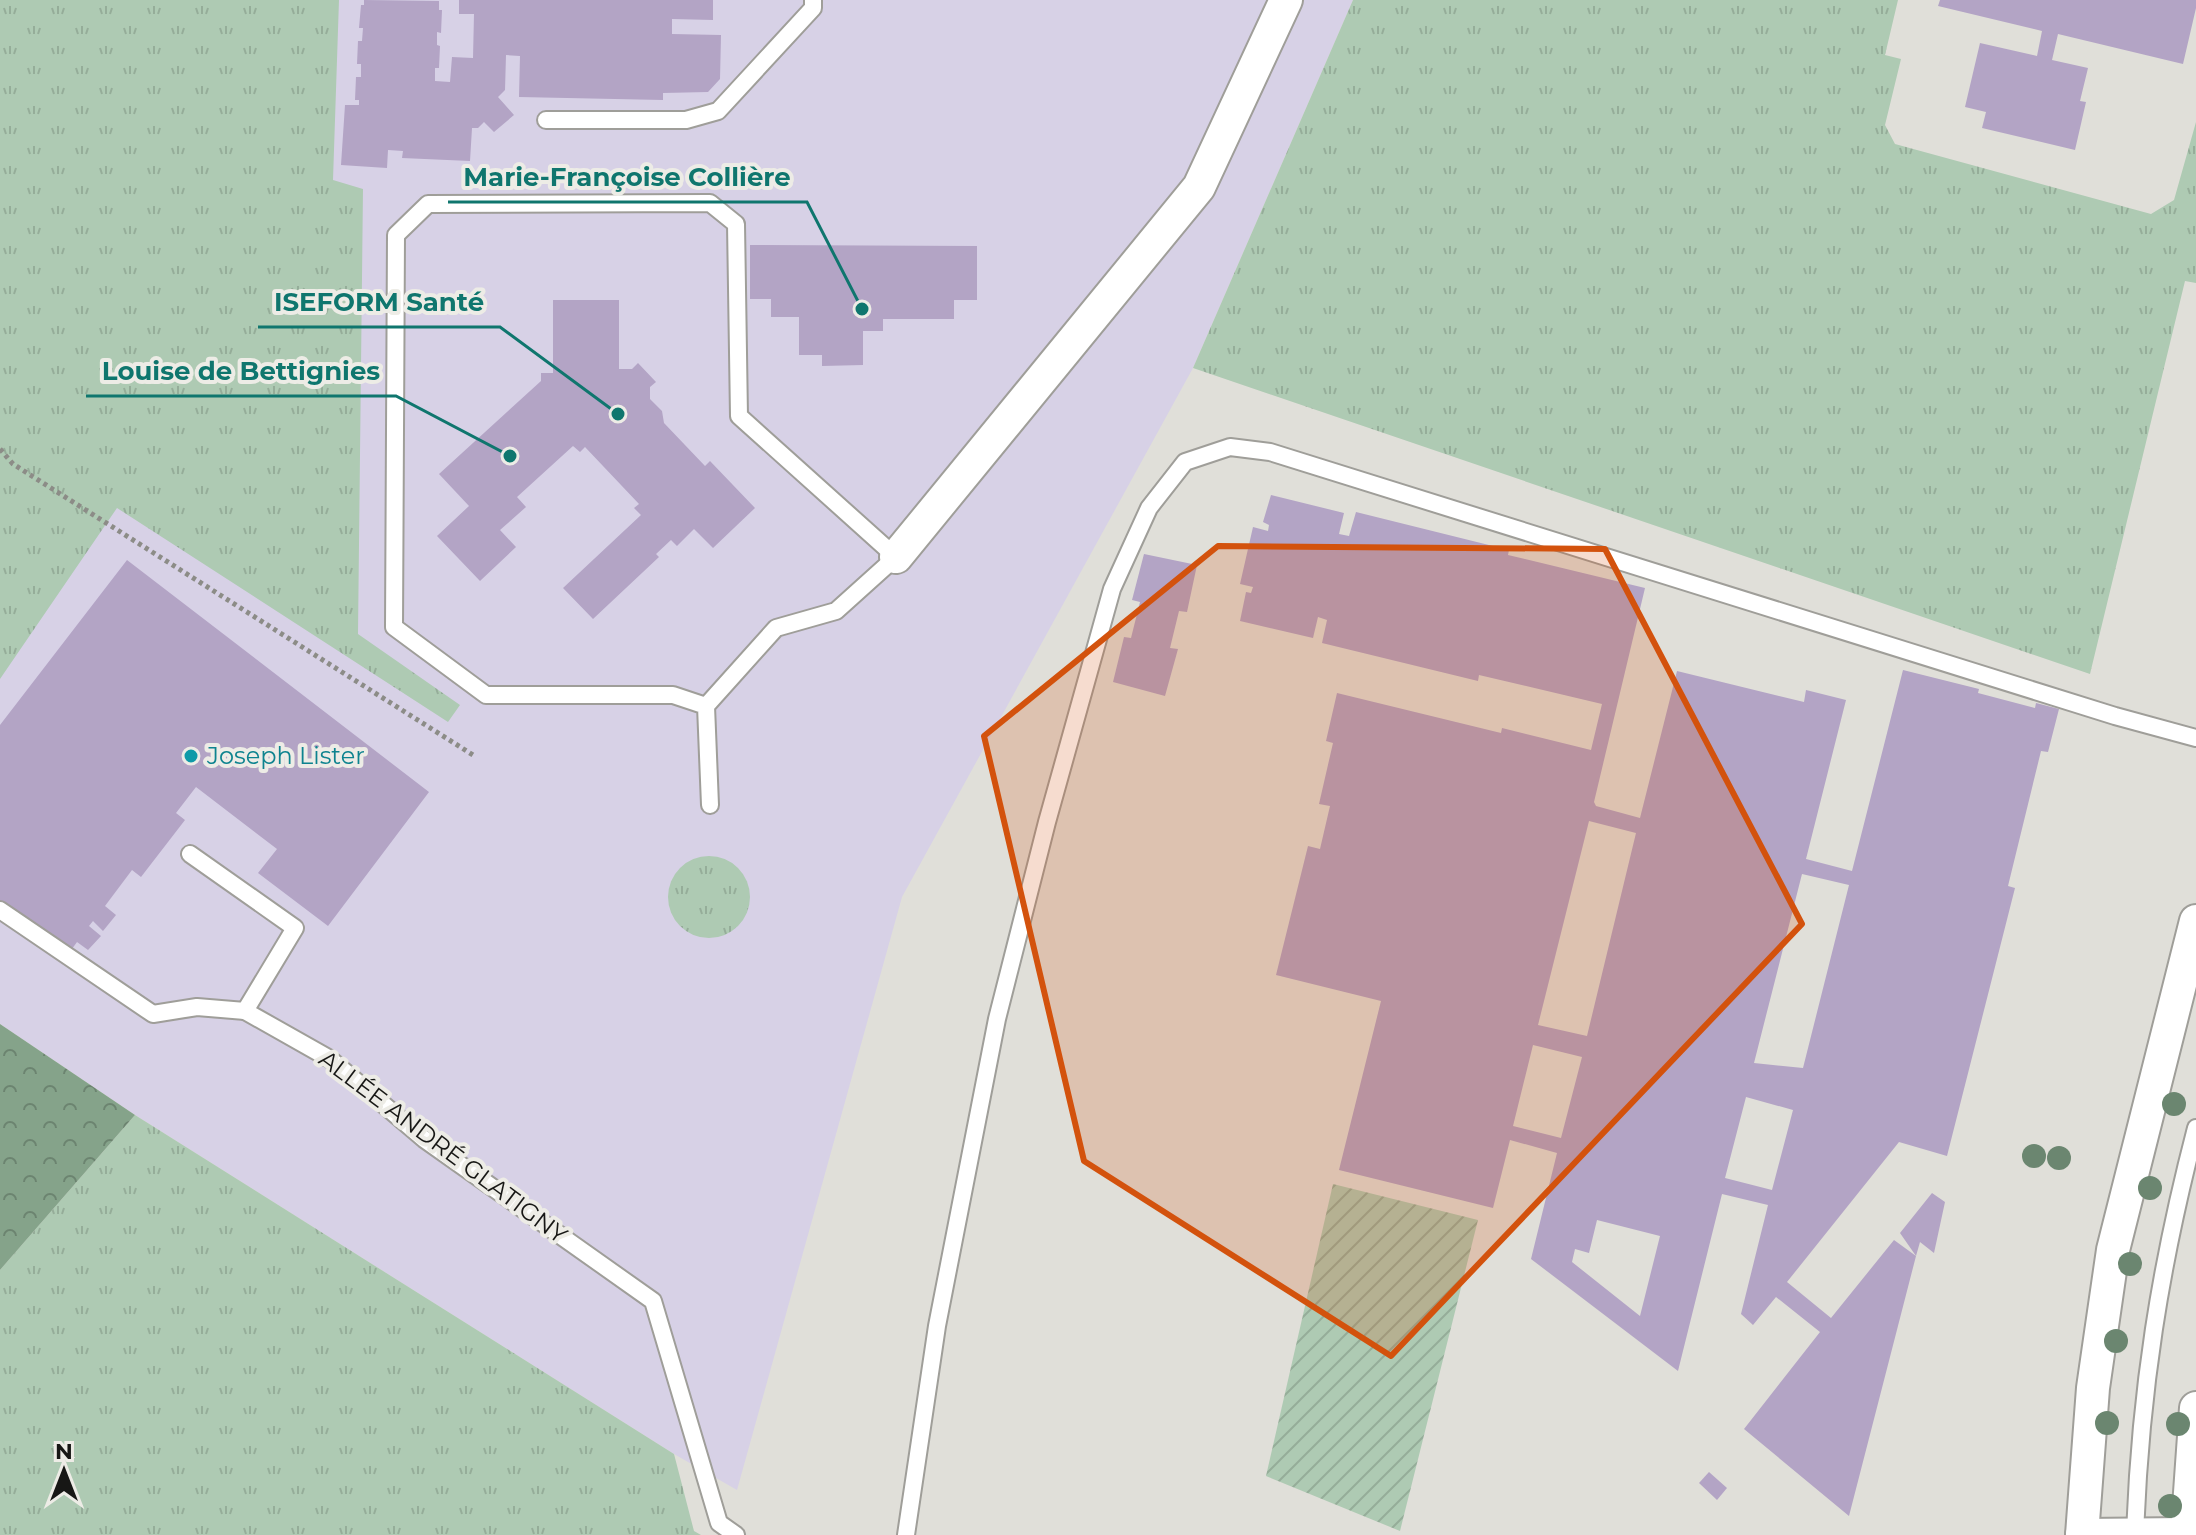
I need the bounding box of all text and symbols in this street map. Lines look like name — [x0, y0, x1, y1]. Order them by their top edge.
callout: Marie-Françoise Collière — [448, 152, 807, 202]
text: Marie-Françoise Collière — [463, 161, 791, 193]
callout: ISEFORM Santé — [258, 277, 500, 327]
text: ISEFORM Santé — [274, 286, 484, 318]
callout: Louise de Bettignies — [86, 346, 396, 396]
text: Louise de Bettignies — [102, 355, 380, 387]
place label: Joseph Lister — [206, 741, 365, 770]
marker: Joseph Lister — [182, 747, 200, 765]
street label: ALLÉE ANDRÉ GLATIGNY — [314, 1044, 574, 1250]
north arrow — [24, 1431, 104, 1511]
text: N — [55, 1438, 73, 1465]

